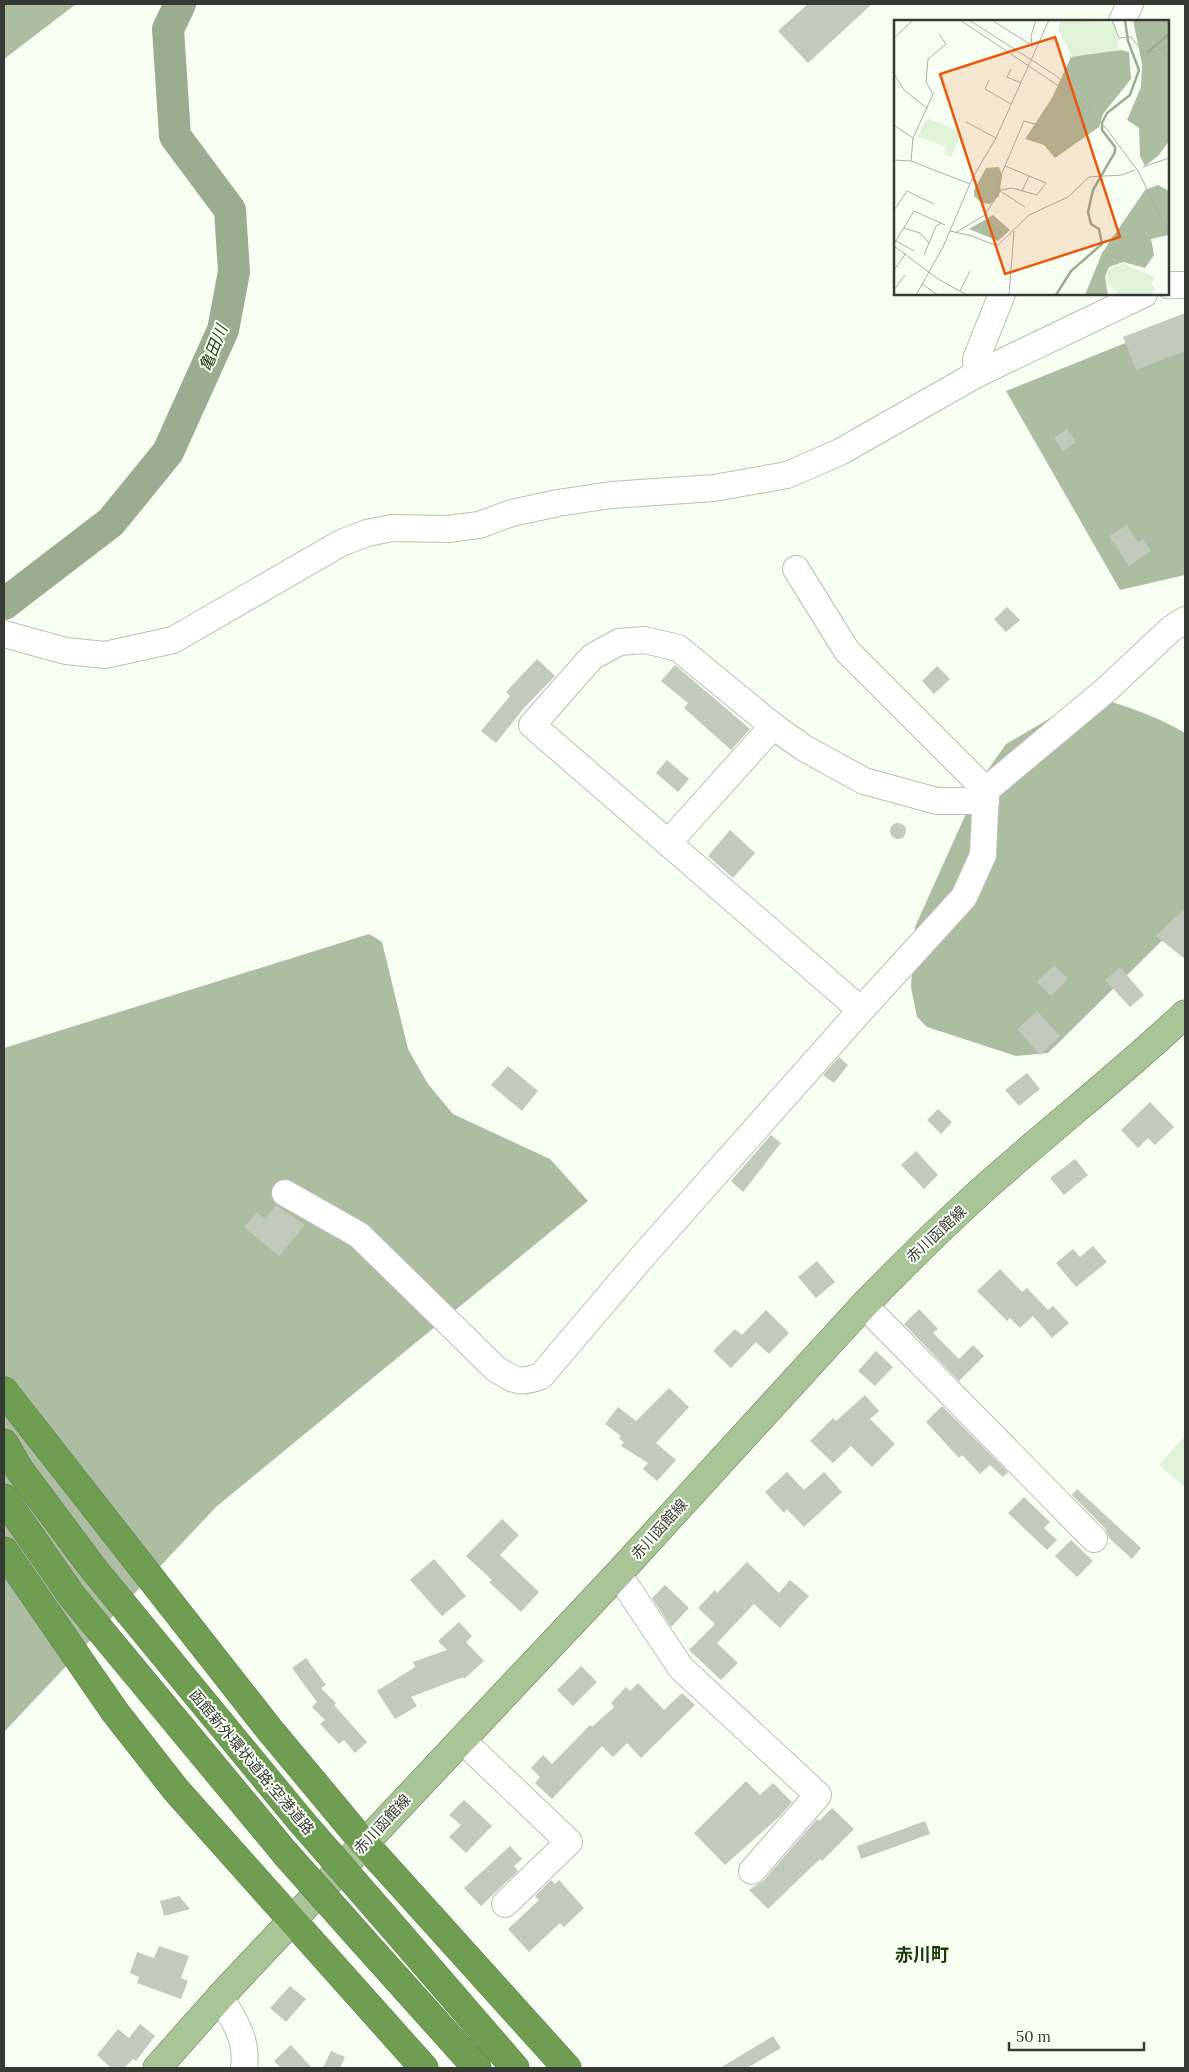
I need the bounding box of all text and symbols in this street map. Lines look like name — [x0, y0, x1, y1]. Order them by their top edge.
inset map — [894, 20, 1169, 295]
water label: 亀田川 — [195, 320, 232, 374]
street label: 赤川函館線 — [902, 1201, 970, 1267]
street label: 赤川函館線 — [627, 1495, 691, 1563]
street label: 函館新外環状道路;空港道路 — [186, 1685, 318, 1839]
street label: 赤川函館線 — [349, 1790, 415, 1858]
district label: 赤川町 — [895, 1943, 949, 1966]
scale bar — [1009, 2020, 1144, 2052]
text: 50 m — [1016, 2027, 1051, 2046]

